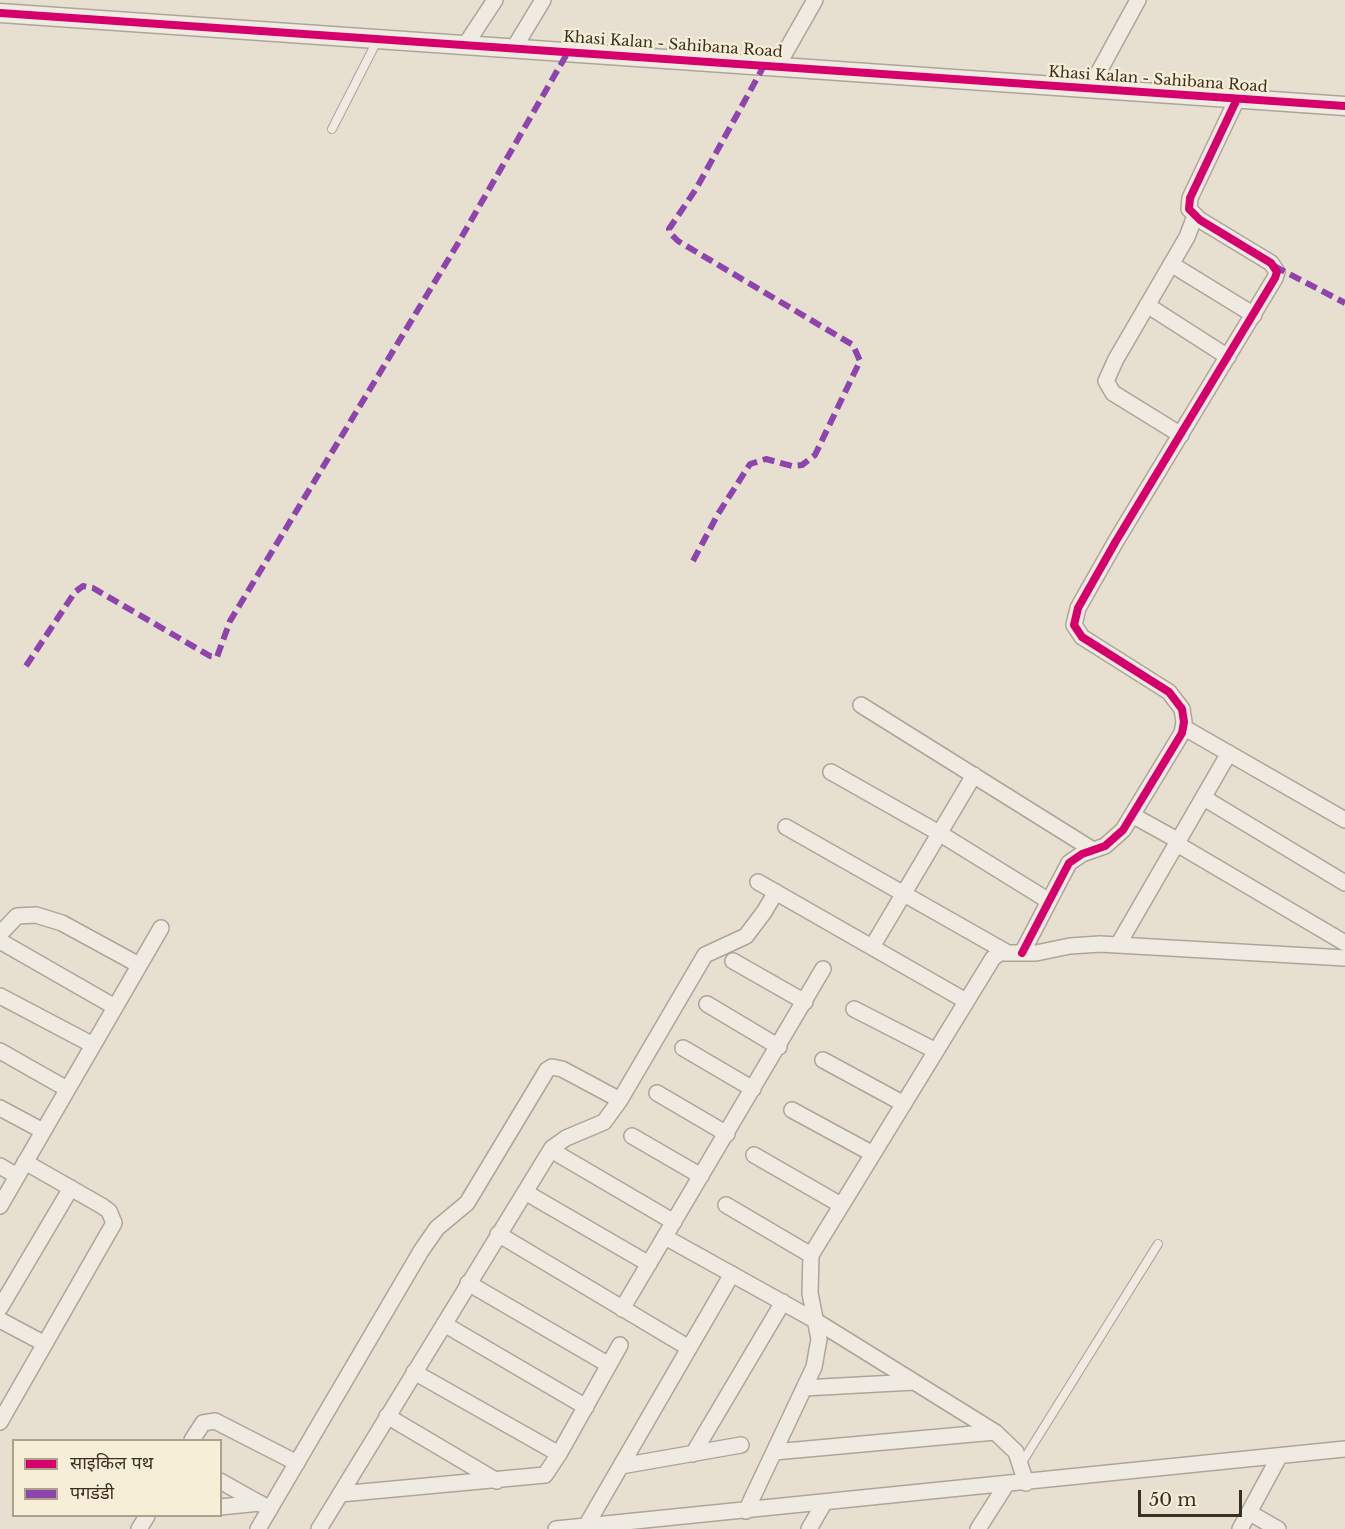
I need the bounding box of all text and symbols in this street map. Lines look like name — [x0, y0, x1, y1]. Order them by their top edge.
street label: Khasi Kalan - Sahibana Road — [563, 28, 783, 62]
street label: Khasi Kalan - Sahibana Road — [1048, 63, 1268, 97]
legend — [12, 1439, 222, 1517]
text: साइकिल पथ — [70, 1452, 153, 1474]
scale bar — [1141, 1478, 1244, 1516]
text: पगडंडी — [70, 1482, 114, 1504]
text: 50 m — [1149, 1489, 1197, 1511]

